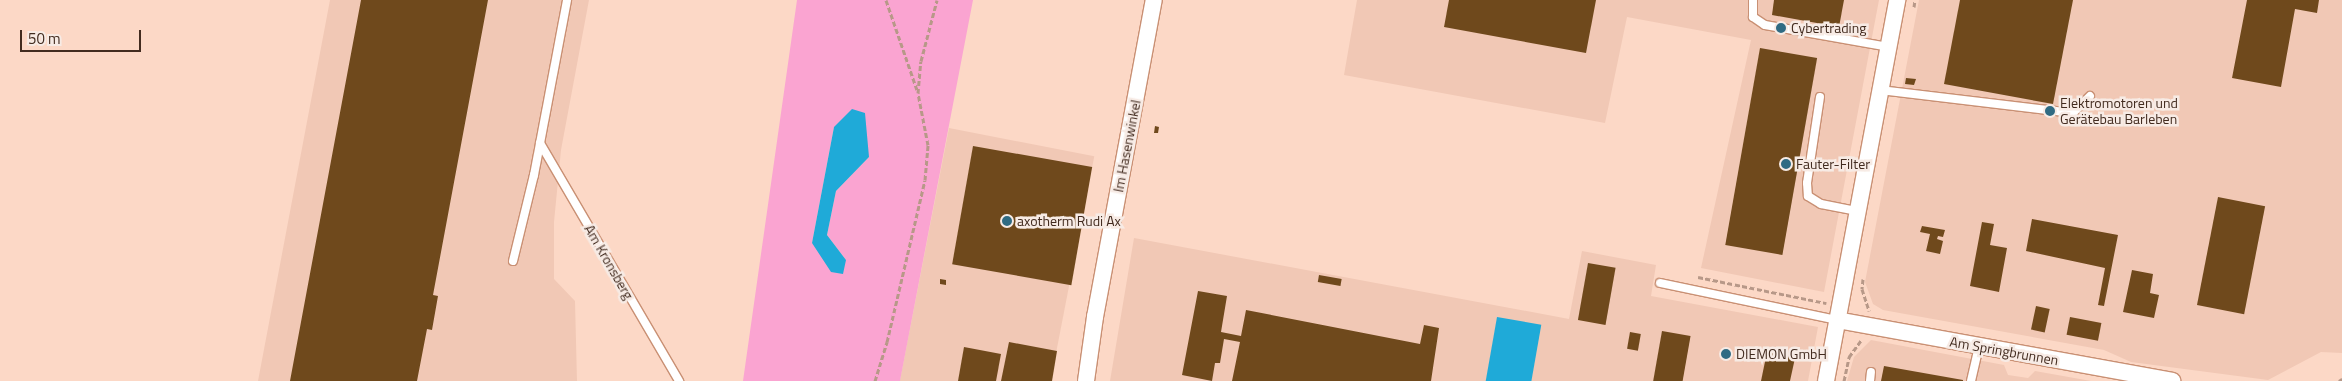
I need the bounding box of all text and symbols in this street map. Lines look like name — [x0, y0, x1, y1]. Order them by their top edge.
scale bar — [22, 20, 144, 52]
place label: Cybertrading — [1791, 20, 1866, 36]
marker: Cybertrading — [1775, 22, 1787, 34]
text: 50 m — [28, 27, 61, 50]
place label: Elektromotoren und Gerätebau Barleben — [2060, 95, 2178, 128]
street label: Im Hasenwinkel — [1110, 98, 1144, 194]
marker: Elektromotoren und Gerätebau Barleben — [2044, 105, 2056, 117]
place label: Fauter-Filter — [1796, 156, 1870, 172]
marker: Fauter-Filter — [1780, 158, 1792, 170]
place label: axotherm Rudi Ax — [1017, 213, 1121, 229]
marker: axotherm Rudi Ax — [1001, 215, 1013, 227]
street label: Am Kronsberg — [581, 222, 637, 302]
street label: Am Springbrunnen — [1948, 333, 2060, 369]
place label: DIEMON GmbH — [1736, 346, 1827, 362]
marker: DIEMON GmbH — [1720, 348, 1732, 360]

